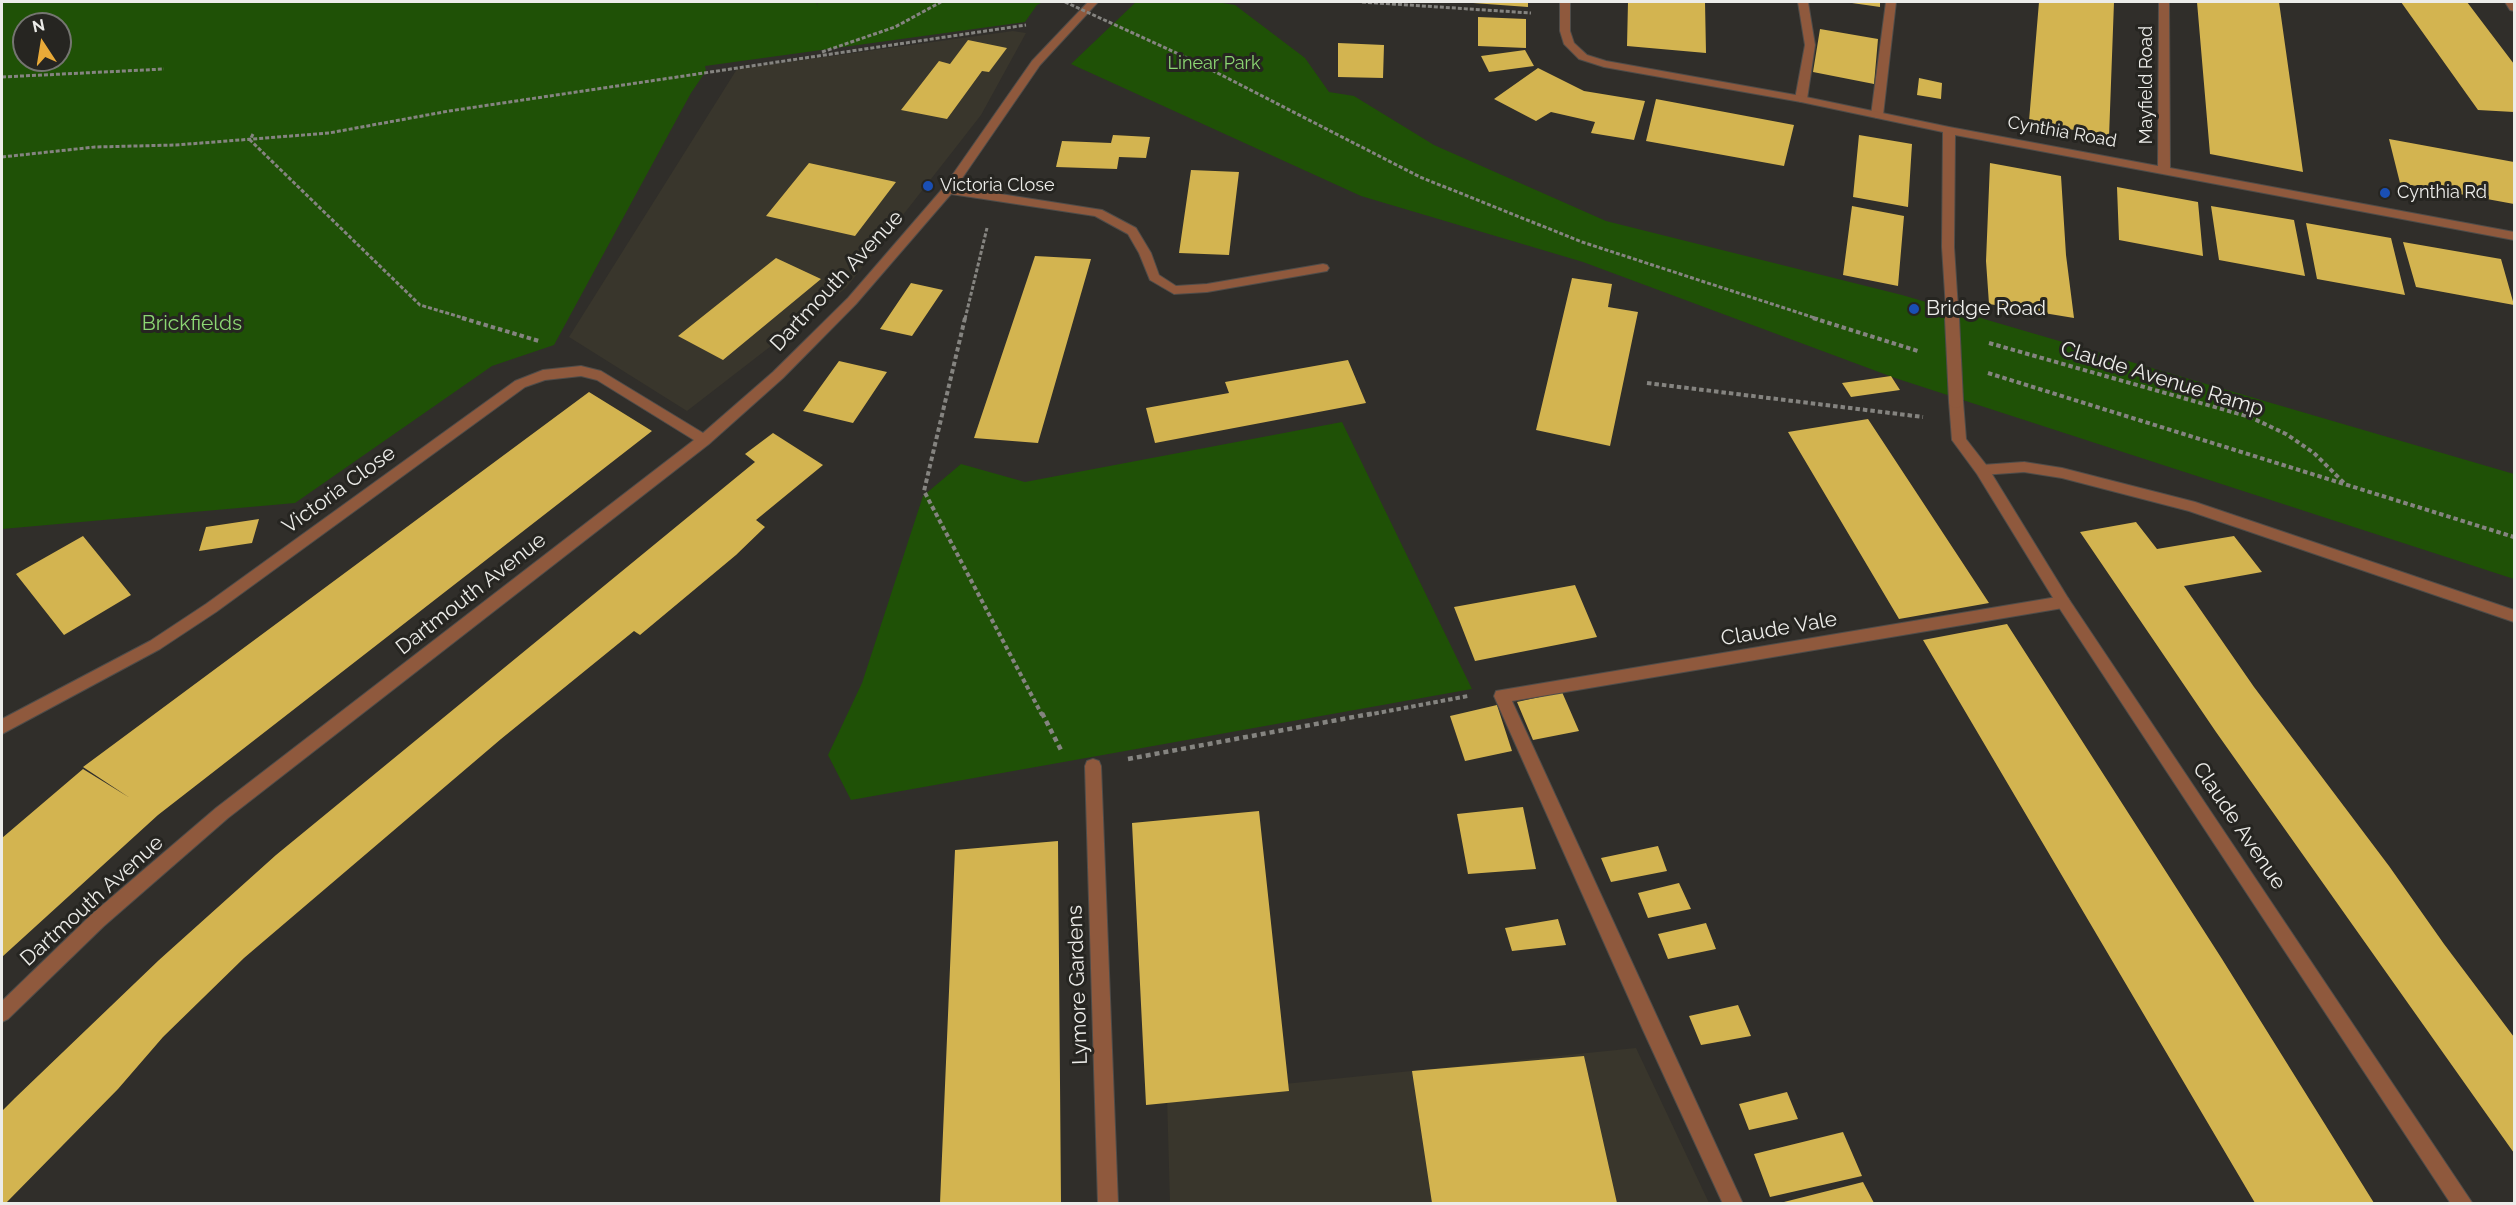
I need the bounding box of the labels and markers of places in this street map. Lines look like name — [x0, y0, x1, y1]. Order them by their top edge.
place label: Victoria Close — [940, 175, 1054, 197]
marker: Victoria Close — [921, 179, 935, 193]
place label: Cynthia Rd — [2397, 182, 2487, 204]
marker: Cynthia Rd — [2378, 186, 2392, 200]
place label: Bridge Road — [1926, 296, 2046, 322]
marker: Bridge Road — [1907, 302, 1921, 316]

